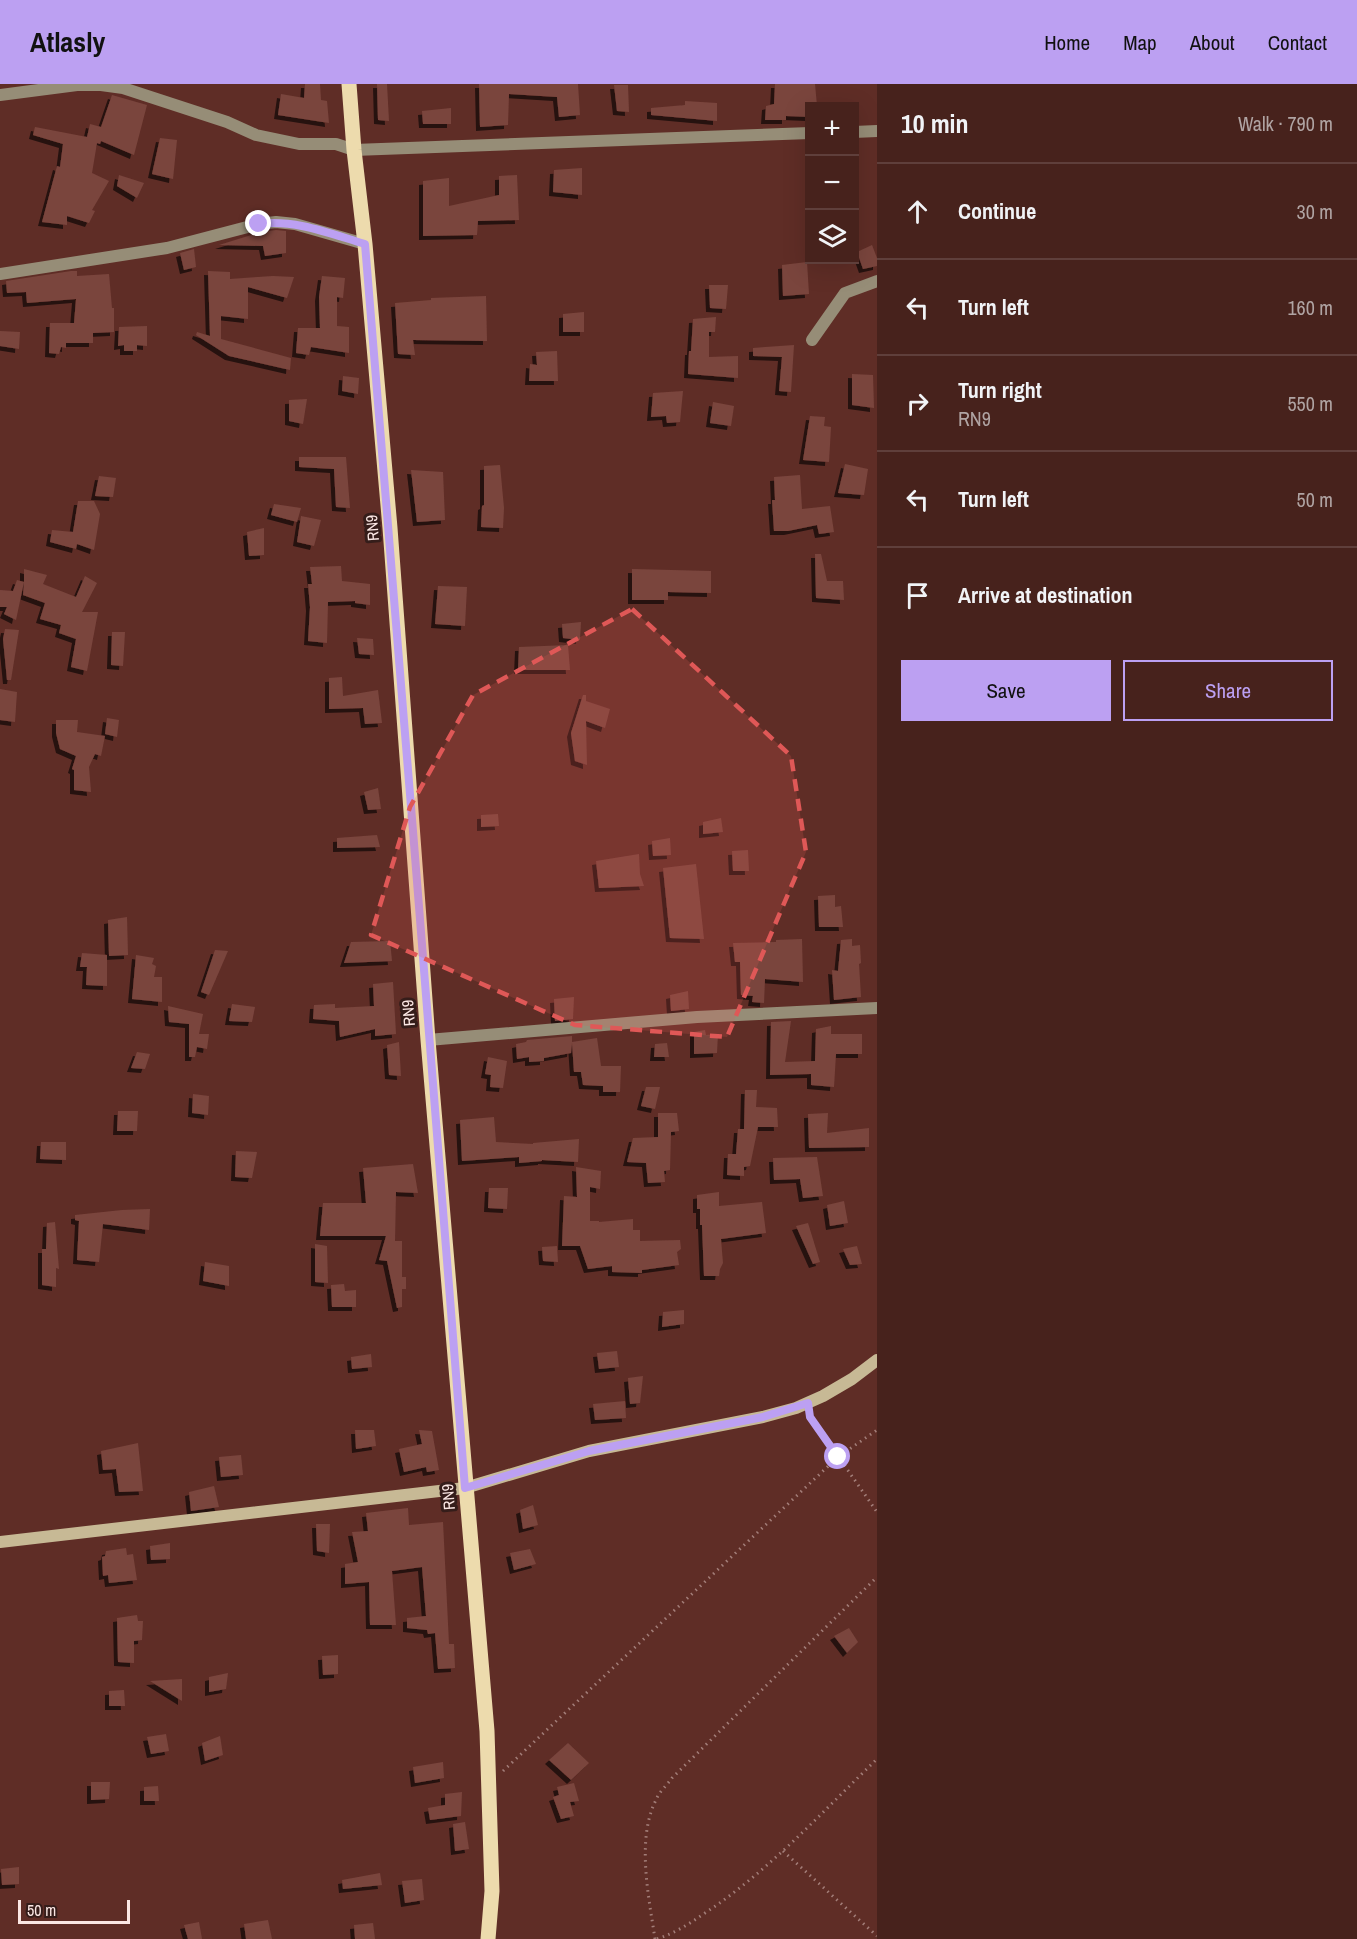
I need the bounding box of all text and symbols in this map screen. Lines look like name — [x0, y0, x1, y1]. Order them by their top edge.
text: Atlasly — [30, 23, 105, 61]
text: Home — [1044, 28, 1090, 57]
text: Map — [1123, 28, 1157, 57]
text: About — [1190, 28, 1235, 57]
text: Contact — [1268, 28, 1327, 57]
map controls — [805, 102, 859, 264]
button: + — [805, 102, 859, 156]
text: 10 min — [901, 106, 969, 141]
text: Walk · 790 m — [1238, 110, 1333, 137]
button: − — [805, 156, 859, 210]
icon: ahead — [901, 195, 934, 228]
text: Continue — [958, 196, 1036, 226]
text: 30 m — [1297, 198, 1333, 225]
route end — [245, 210, 271, 236]
button: layers — [805, 210, 859, 264]
icon: left — [901, 291, 934, 324]
text: Turn left — [958, 292, 1029, 322]
text: 160 m — [1287, 294, 1333, 321]
text: Turn right — [958, 375, 1042, 405]
icon: right — [901, 387, 934, 420]
text: 550 m — [1287, 390, 1333, 417]
text: RN9 — [958, 405, 991, 432]
icon: left — [901, 483, 934, 516]
text: Turn left — [958, 484, 1029, 514]
text: 50 m — [1297, 486, 1333, 513]
street label: RN9 — [360, 514, 384, 542]
icon: arrive — [901, 579, 934, 612]
text: Arrive at destination — [958, 580, 1132, 610]
button: Save — [901, 660, 1111, 721]
button: Share — [1123, 660, 1333, 721]
street label: RN9 — [396, 999, 420, 1027]
route start — [824, 1443, 850, 1469]
street label: RN9 — [436, 1483, 460, 1511]
scale bar — [18, 1897, 130, 1924]
text: 50 m — [27, 1899, 56, 1921]

